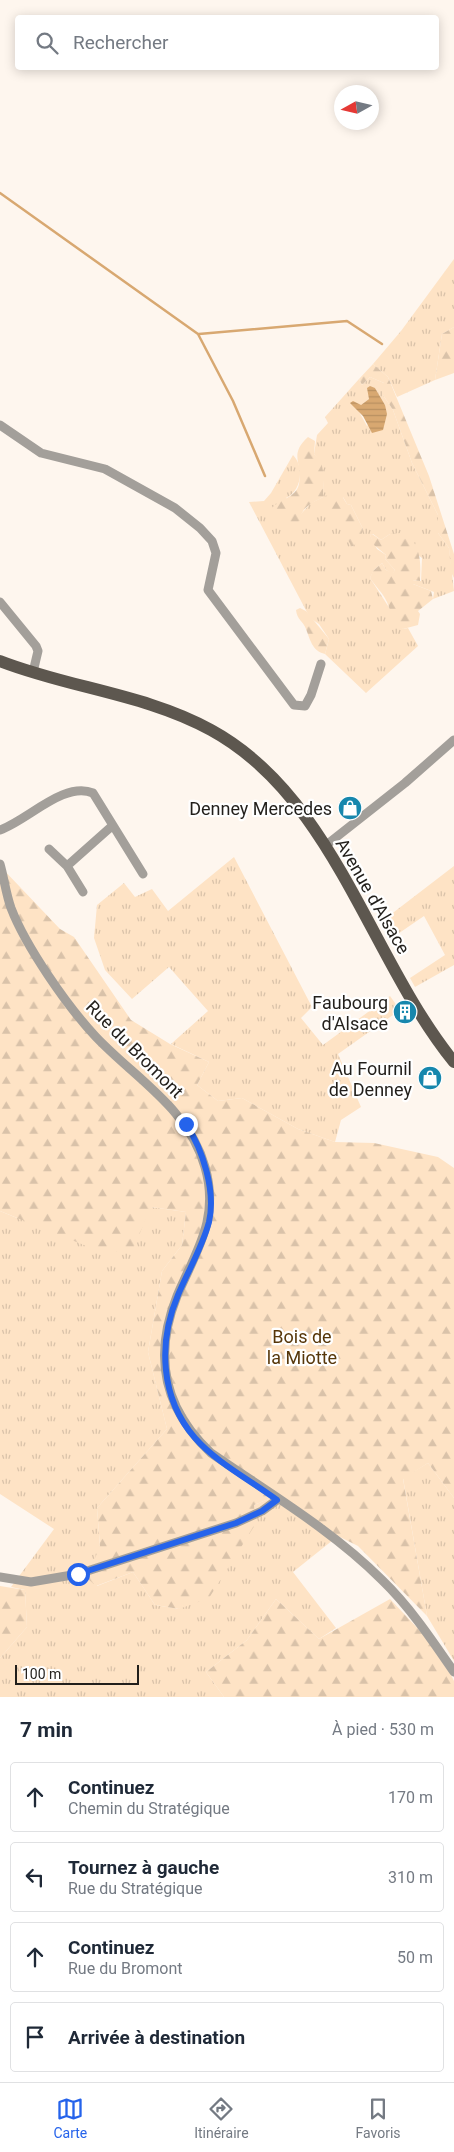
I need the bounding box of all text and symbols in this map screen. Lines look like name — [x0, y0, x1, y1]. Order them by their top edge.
search box — [15, 15, 439, 70]
icon: search — [33, 29, 61, 57]
text: Rechercher — [73, 31, 168, 54]
north arrow — [334, 85, 379, 130]
shop icon: Denney Mercedes — [337, 795, 363, 821]
place label: Denney Mercedes — [189, 798, 332, 819]
street label: Avenue d'Alsace — [331, 835, 415, 957]
place label: Faubourg d'Alsace — [312, 992, 388, 1034]
street label: Rue du Bromont — [82, 996, 188, 1102]
building icon: Faubourg d'Alsace — [392, 999, 418, 1025]
place label: Au Fournil de Denney — [329, 1058, 412, 1100]
shop icon: Au Fournil de Denney — [417, 1065, 443, 1091]
route end — [175, 1113, 198, 1136]
park label: Bois de la Miotte — [267, 1326, 337, 1368]
route start — [67, 1563, 90, 1586]
scale bar — [15, 1662, 139, 1685]
text: 100 m — [22, 1666, 61, 1682]
text: 7 min — [20, 1718, 73, 1742]
text: À pied · 530 m — [332, 1720, 434, 1739]
text: Continuez — [68, 1776, 154, 1799]
icon: ahead — [21, 1783, 49, 1811]
text: 170 m — [388, 1788, 433, 1807]
text: Chemin du Stratégique — [68, 1799, 230, 1818]
text: Tournez à gauche — [68, 1856, 219, 1879]
icon: left — [21, 1863, 49, 1891]
text: 310 m — [388, 1868, 433, 1887]
text: Rue du Stratégique — [68, 1879, 202, 1898]
text: Continuez — [68, 1936, 154, 1959]
icon: ahead — [21, 1943, 49, 1971]
text: 50 m — [397, 1948, 433, 1967]
text: Rue du Bromont — [68, 1959, 183, 1978]
icon: arrive — [21, 2023, 49, 2051]
text: Arrivée à destination — [68, 2026, 245, 2049]
tab: Carte — [53, 2095, 87, 2141]
tab: Itinéraire — [194, 2095, 249, 2141]
tab: Favoris — [356, 2095, 401, 2141]

